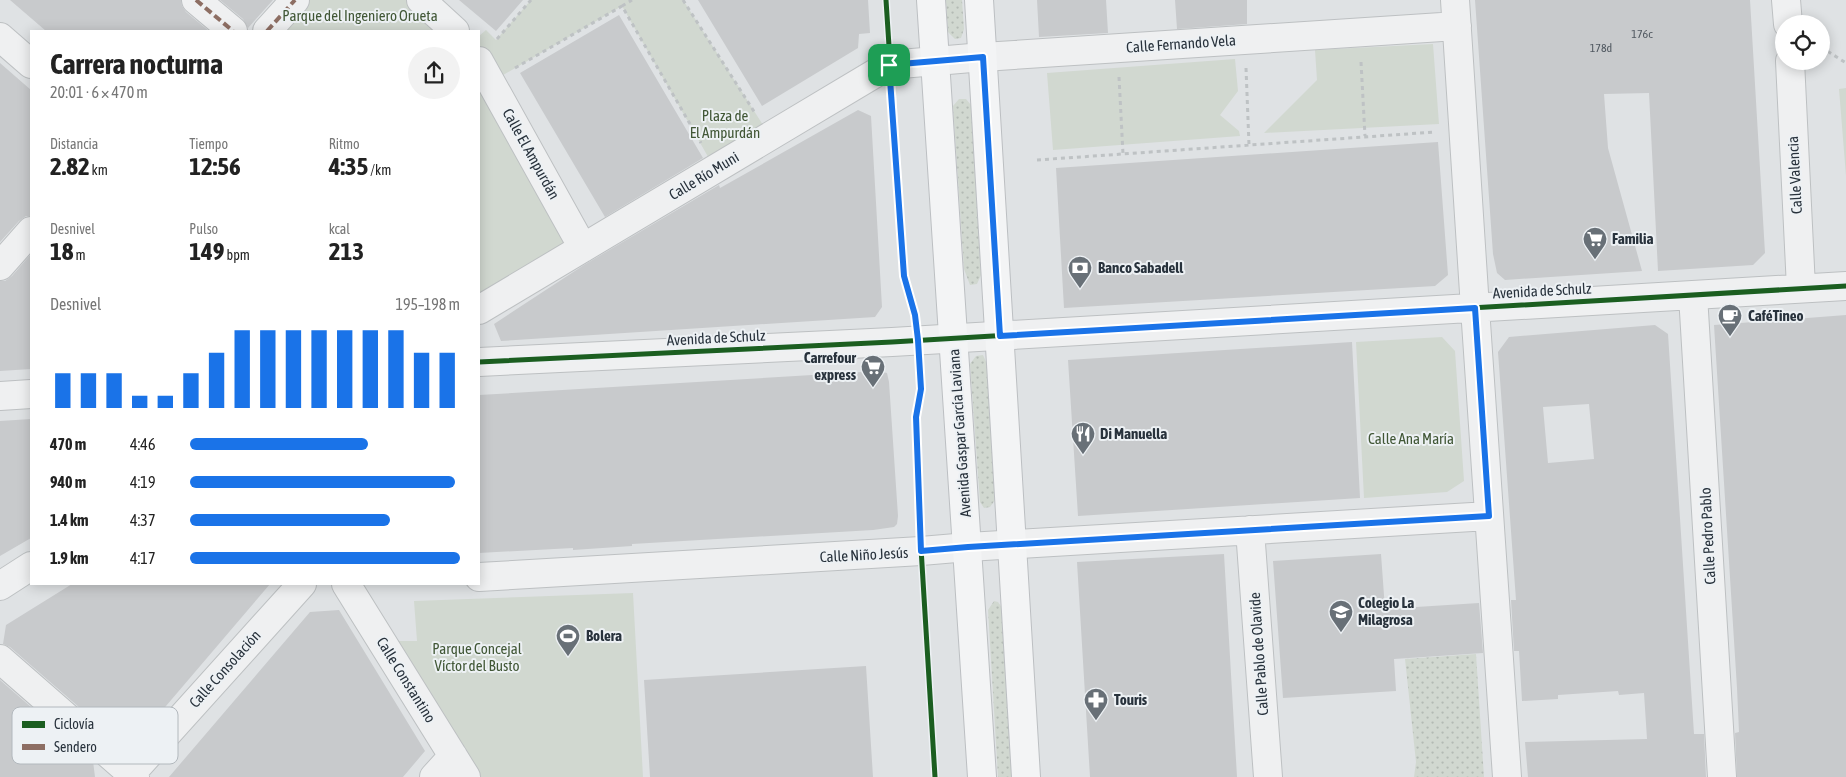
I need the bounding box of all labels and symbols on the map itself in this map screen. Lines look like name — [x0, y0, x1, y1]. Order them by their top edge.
park label: Parque del Ingeniero Orueta — [282, 7, 438, 24]
house number: 176c — [1631, 27, 1653, 41]
street label: Calle Fernando Vela — [1126, 31, 1236, 56]
house number: 178d — [1590, 41, 1612, 55]
pin — [868, 44, 910, 86]
street label: Calle El Ampurdán — [499, 105, 563, 202]
park label: Plaza de El Ampurdán — [690, 107, 760, 141]
street label: Calle Valencia — [1784, 136, 1805, 214]
street label: Calle Río Muni — [666, 148, 742, 203]
supermarket icon: Familia — [1582, 226, 1608, 260]
place label: Familia — [1612, 230, 1653, 247]
bank icon: Banco Sabadell — [1067, 255, 1093, 289]
place label: Banco Sabadell — [1098, 259, 1184, 276]
street label: Avenida de Schulz — [1492, 279, 1592, 302]
cafe icon: CaféTineo — [1717, 303, 1743, 337]
place label: CaféTineo — [1748, 307, 1803, 324]
street label: Avenida de Schulz — [666, 326, 766, 349]
street label: Avenida Gaspar García Laviana — [945, 348, 974, 518]
place label: Carrefour express — [804, 349, 857, 383]
supermarket icon: Carrefour express — [860, 354, 886, 388]
restaurant icon: Di Manuella — [1070, 421, 1096, 455]
place label: Di Manuella — [1100, 425, 1167, 442]
park label: Calle Ana María — [1368, 430, 1454, 447]
street label: Calle Pedro Pablo — [1696, 487, 1719, 585]
street label: Calle Niño Jesús — [819, 544, 909, 565]
street label: Calle Pablo de Olavide — [1246, 592, 1271, 716]
place label: Colegio La Milagrosa — [1358, 594, 1414, 628]
school or university icon: Colegio La Milagrosa — [1328, 599, 1354, 633]
sports icon: Bolera — [555, 623, 581, 657]
street label: Calle Consolación — [185, 627, 264, 711]
place label: Bolera — [586, 627, 622, 644]
street label: Calle Constantino — [373, 634, 439, 726]
park label: Parque Concejal Víctor del Busto — [432, 640, 522, 674]
pharmacy icon: Touris — [1083, 687, 1109, 721]
place label: Touris — [1114, 691, 1148, 708]
legend — [12, 707, 178, 764]
text: Ciclovía — [54, 716, 94, 732]
text: Sendero — [54, 739, 97, 755]

